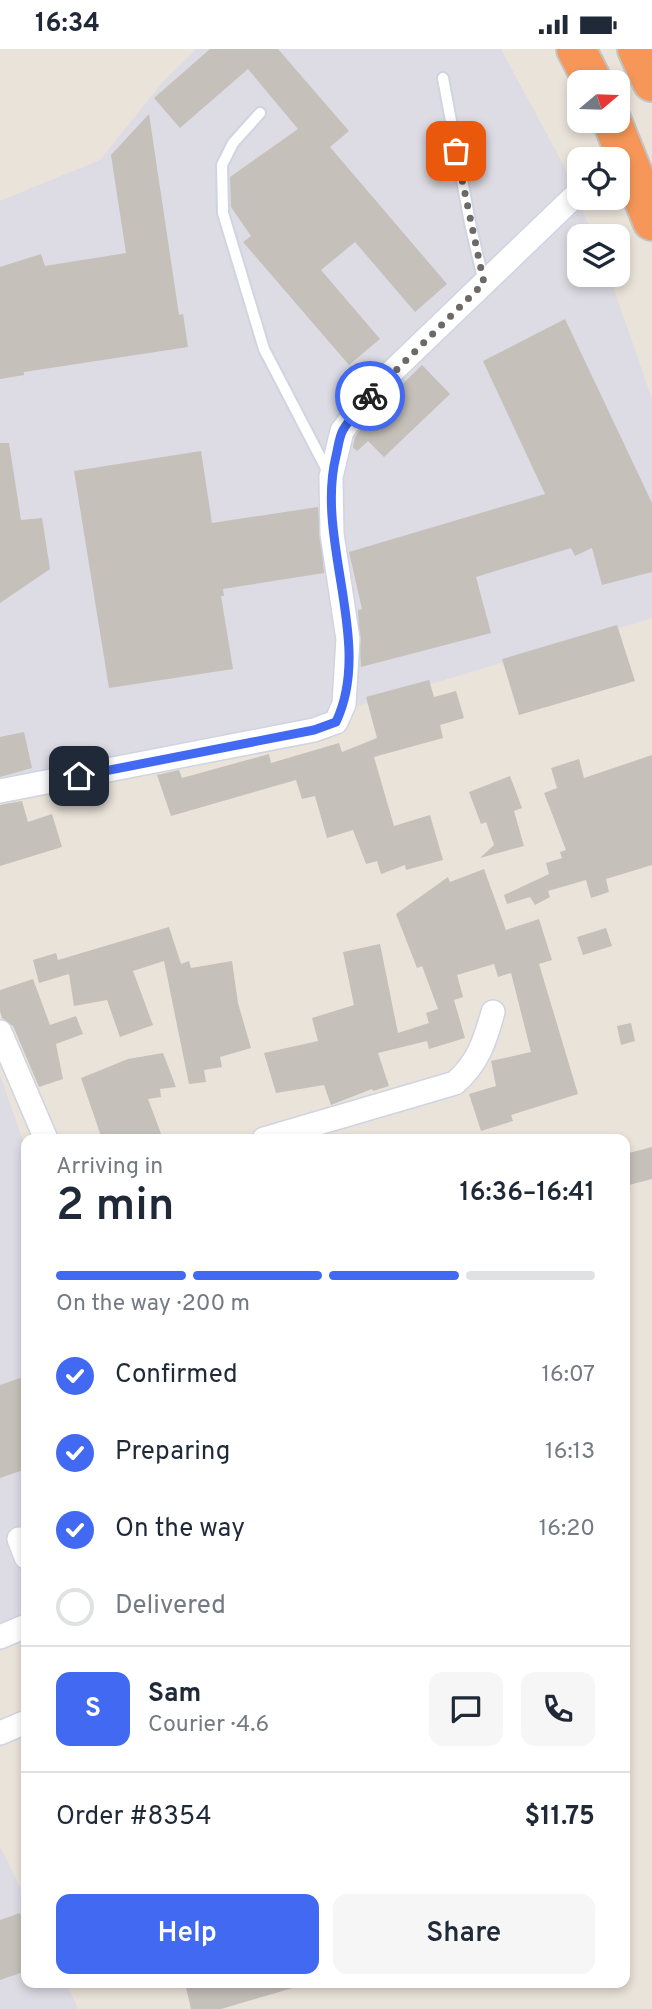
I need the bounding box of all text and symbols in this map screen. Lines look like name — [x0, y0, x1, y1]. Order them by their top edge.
text: 16:34 — [35, 8, 100, 41]
north arrow — [567, 70, 630, 133]
map controls — [567, 70, 630, 287]
pin — [426, 121, 486, 181]
icon: bag — [437, 132, 475, 170]
button: locate — [567, 147, 630, 210]
button: layers — [567, 224, 630, 287]
courier — [335, 361, 405, 431]
icon: bike — [351, 377, 389, 415]
pin — [49, 746, 109, 806]
icon: home — [60, 757, 98, 795]
text: Arriving in — [56, 1153, 163, 1182]
text: 16:36–16:41 — [459, 1177, 595, 1210]
text: 2 min — [56, 1178, 175, 1237]
text: On the way · 200 m — [56, 1290, 250, 1319]
icon: check — [56, 1357, 94, 1395]
text: Confirmed — [115, 1359, 238, 1392]
text: 16:07 — [541, 1361, 595, 1390]
icon: check — [56, 1434, 94, 1472]
text: Preparing — [115, 1436, 230, 1469]
text: 16:13 — [545, 1438, 595, 1467]
icon: check — [56, 1511, 94, 1549]
text: On the way — [115, 1513, 245, 1546]
text: 16:20 — [539, 1515, 595, 1544]
text: Delivered — [115, 1590, 226, 1623]
button: chat — [429, 1672, 503, 1746]
button: phone — [521, 1672, 595, 1746]
text: Sam — [148, 1678, 201, 1711]
text: S — [85, 1693, 101, 1726]
text: Courier · 4.6 — [148, 1711, 269, 1740]
text: Order #8354 — [56, 1801, 212, 1834]
text: $11.75 — [524, 1801, 595, 1834]
button: Help — [56, 1894, 319, 1974]
button: Share — [333, 1894, 595, 1974]

